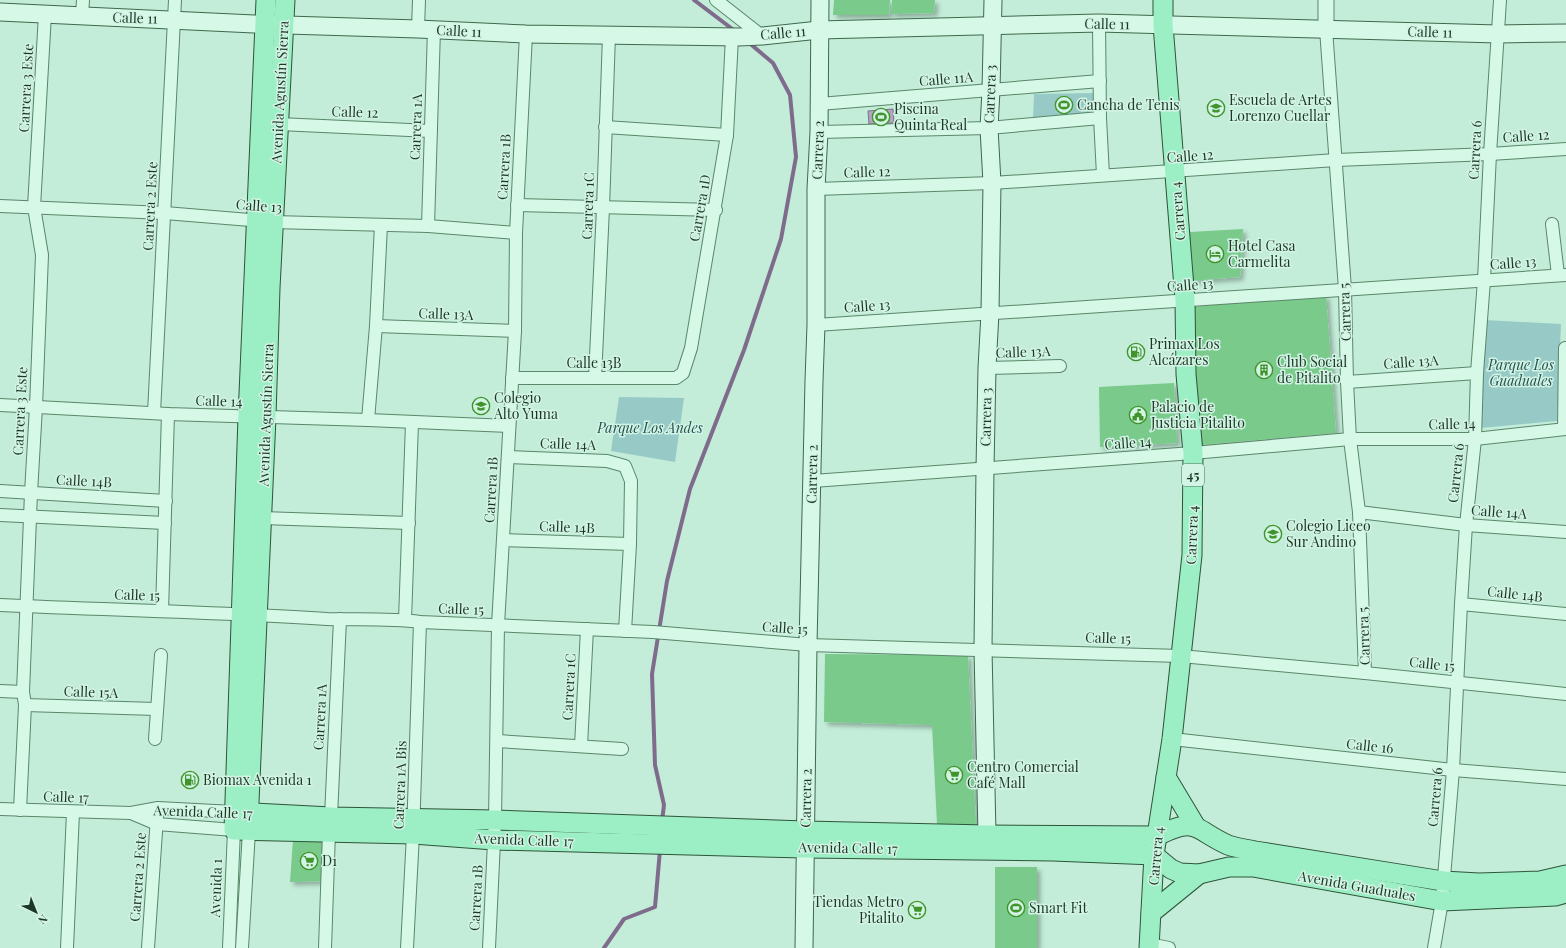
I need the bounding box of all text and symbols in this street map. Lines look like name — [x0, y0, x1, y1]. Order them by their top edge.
street label: Calle 11 — [112, 7, 158, 28]
street label: Calle 11 — [1084, 14, 1130, 33]
street label: Avenida Agustín Sierra — [266, 20, 293, 165]
street label: Calle 11 — [436, 20, 482, 41]
street label: Calle 11 — [760, 21, 806, 44]
street label: Calle 11 — [1407, 21, 1453, 42]
street label: Carrera 3 Este — [14, 43, 37, 133]
street label: Carrera 3 — [979, 64, 1000, 124]
street label: Calle 11A — [918, 67, 974, 90]
place label: Escuela de Artes Lorenzo Cuellar — [1229, 90, 1332, 125]
street label: Carrera 1A — [405, 93, 426, 160]
sports icon: Cancha de Tenis — [1054, 95, 1074, 115]
place label: Cancha de Tenis — [1077, 95, 1180, 114]
school or university icon: Escuela de Artes Lorenzo Cuellar — [1206, 98, 1226, 118]
place label: Piscina Quinta Real — [894, 99, 967, 134]
street label: Calle 12 — [331, 101, 379, 122]
sports icon: Piscina Quinta Real — [871, 107, 891, 127]
street label: Carrera 2 — [807, 120, 828, 180]
street label: Carrera 6 — [1463, 120, 1486, 180]
street label: Calle 12 — [1502, 124, 1550, 147]
street label: Carrera 1B — [492, 133, 515, 201]
street label: Calle 12 — [1166, 144, 1214, 167]
street label: Carrera 2 Este — [138, 161, 161, 251]
street label: Calle 12 — [843, 161, 891, 182]
street label: Carrera 1C — [577, 172, 598, 240]
street label: Carrera 1D — [684, 173, 715, 243]
street label: Carrera 4 — [1165, 181, 1190, 241]
street label: Calle 13 — [235, 194, 283, 217]
place label: Hotel Casa Carmelita — [1228, 236, 1295, 271]
hotel icon: Hotel Casa Carmelita — [1205, 244, 1225, 264]
street label: Calle 13 — [1489, 251, 1537, 274]
street label: Calle 13 — [1166, 273, 1214, 296]
street label: Carrera 5 — [1334, 282, 1355, 341]
street label: Calle 13 — [843, 294, 891, 317]
street label: Calle 13A — [418, 303, 474, 324]
place label: Primax Los Alcázares — [1148, 334, 1220, 369]
street label: Calle 13A — [995, 341, 1051, 362]
fuel station icon: Primax Los Alcázares — [1126, 342, 1146, 362]
street label: Avenida Agustín Sierra — [253, 343, 277, 488]
street label: Calle 13A — [1383, 350, 1439, 373]
place label: Club Social de Pitalito — [1277, 352, 1347, 387]
street label: Calle 13B — [566, 353, 622, 372]
park label: Parque Los Guaduales — [1487, 355, 1555, 390]
building icon: Club Social de Pitalito — [1254, 360, 1274, 380]
street label: Carrera 3 Este — [8, 366, 31, 456]
street label: Carrera 3 — [975, 387, 996, 447]
place label: Colegio Alto Yuma — [493, 388, 558, 423]
street label: Calle 14 — [195, 390, 243, 411]
school or university icon: Colegio Alto Yuma — [471, 396, 491, 416]
place label: Palacio de Justicia Pitalito — [1150, 397, 1245, 432]
public building icon: Palacio de Justicia Pitalito — [1128, 405, 1148, 425]
street label: Calle 14 — [1428, 414, 1476, 433]
park label: Parque Los Andes — [596, 418, 703, 437]
street label: Calle 14 — [1104, 431, 1152, 454]
street label: Calle 14A — [540, 433, 596, 454]
street label: Carrera 6 — [1443, 442, 1468, 504]
street label: Carrera 2 — [801, 444, 822, 504]
street label: Carrera 1B — [479, 456, 502, 524]
road number: 45 — [1182, 464, 1204, 486]
street label: Calle 14B — [56, 470, 113, 491]
street label: Calle 14A — [1470, 500, 1528, 523]
street label: Carrera 4 — [1181, 505, 1202, 565]
street label: Calle 14B — [539, 516, 596, 537]
place label: Colegio Liceo Sur Andino — [1286, 516, 1371, 551]
school or university icon: Colegio Liceo Sur Andino — [1263, 524, 1283, 544]
street label: Calle 14B — [1486, 581, 1544, 606]
street label: Calle 15 — [114, 584, 160, 605]
street label: Calle 15 — [438, 598, 484, 619]
street label: Carrera 5 — [1353, 606, 1374, 665]
street label: Calle 15 — [761, 616, 809, 639]
street label: Calle 15 — [1085, 627, 1131, 648]
street label: Calle 15 — [1408, 652, 1456, 675]
street label: Carrera 1C — [557, 653, 580, 721]
street label: Calle 15A — [63, 681, 119, 702]
street label: Carrera 1A — [308, 683, 331, 751]
street label: Calle 16 — [1345, 734, 1395, 757]
street label: Carrera 1A Bis — [388, 740, 411, 830]
place label: Centro Comercial Café Mall — [967, 757, 1079, 792]
supermarket icon: Centro Comercial Café Mall — [944, 765, 964, 785]
street label: Carrera 6 — [1422, 766, 1447, 827]
street label: Carrera 2 — [795, 768, 816, 828]
fuel station icon: Biomax Avenida 1 — [180, 770, 200, 790]
place label: Biomax Avenida 1 — [203, 770, 312, 789]
street label: Calle 17 — [43, 786, 90, 807]
street label: Avenida Calle 17 — [152, 800, 253, 823]
street label: Carrera 4 — [1143, 826, 1168, 886]
street label: Avenida Calle 17 — [473, 828, 574, 851]
street label: Carrera 2 Este — [125, 832, 150, 922]
street label: Avenida Calle 17 — [797, 837, 898, 858]
supermarket icon: D1 — [299, 851, 319, 871]
place label: D1 — [322, 851, 337, 870]
street label: Avenida 1 — [205, 858, 226, 919]
street label: Carrera 1B — [464, 864, 487, 932]
street label: Avenida Guaduales — [1296, 866, 1417, 905]
north arrow — [16, 892, 56, 932]
place label: Tiendas Metro Pitalito — [813, 892, 904, 927]
sports icon: Smart Fit — [1006, 898, 1026, 918]
place label: Smart Fit — [1029, 898, 1088, 917]
supermarket icon: Tiendas Metro Pitalito — [907, 900, 927, 920]
text: N — [35, 911, 51, 928]

